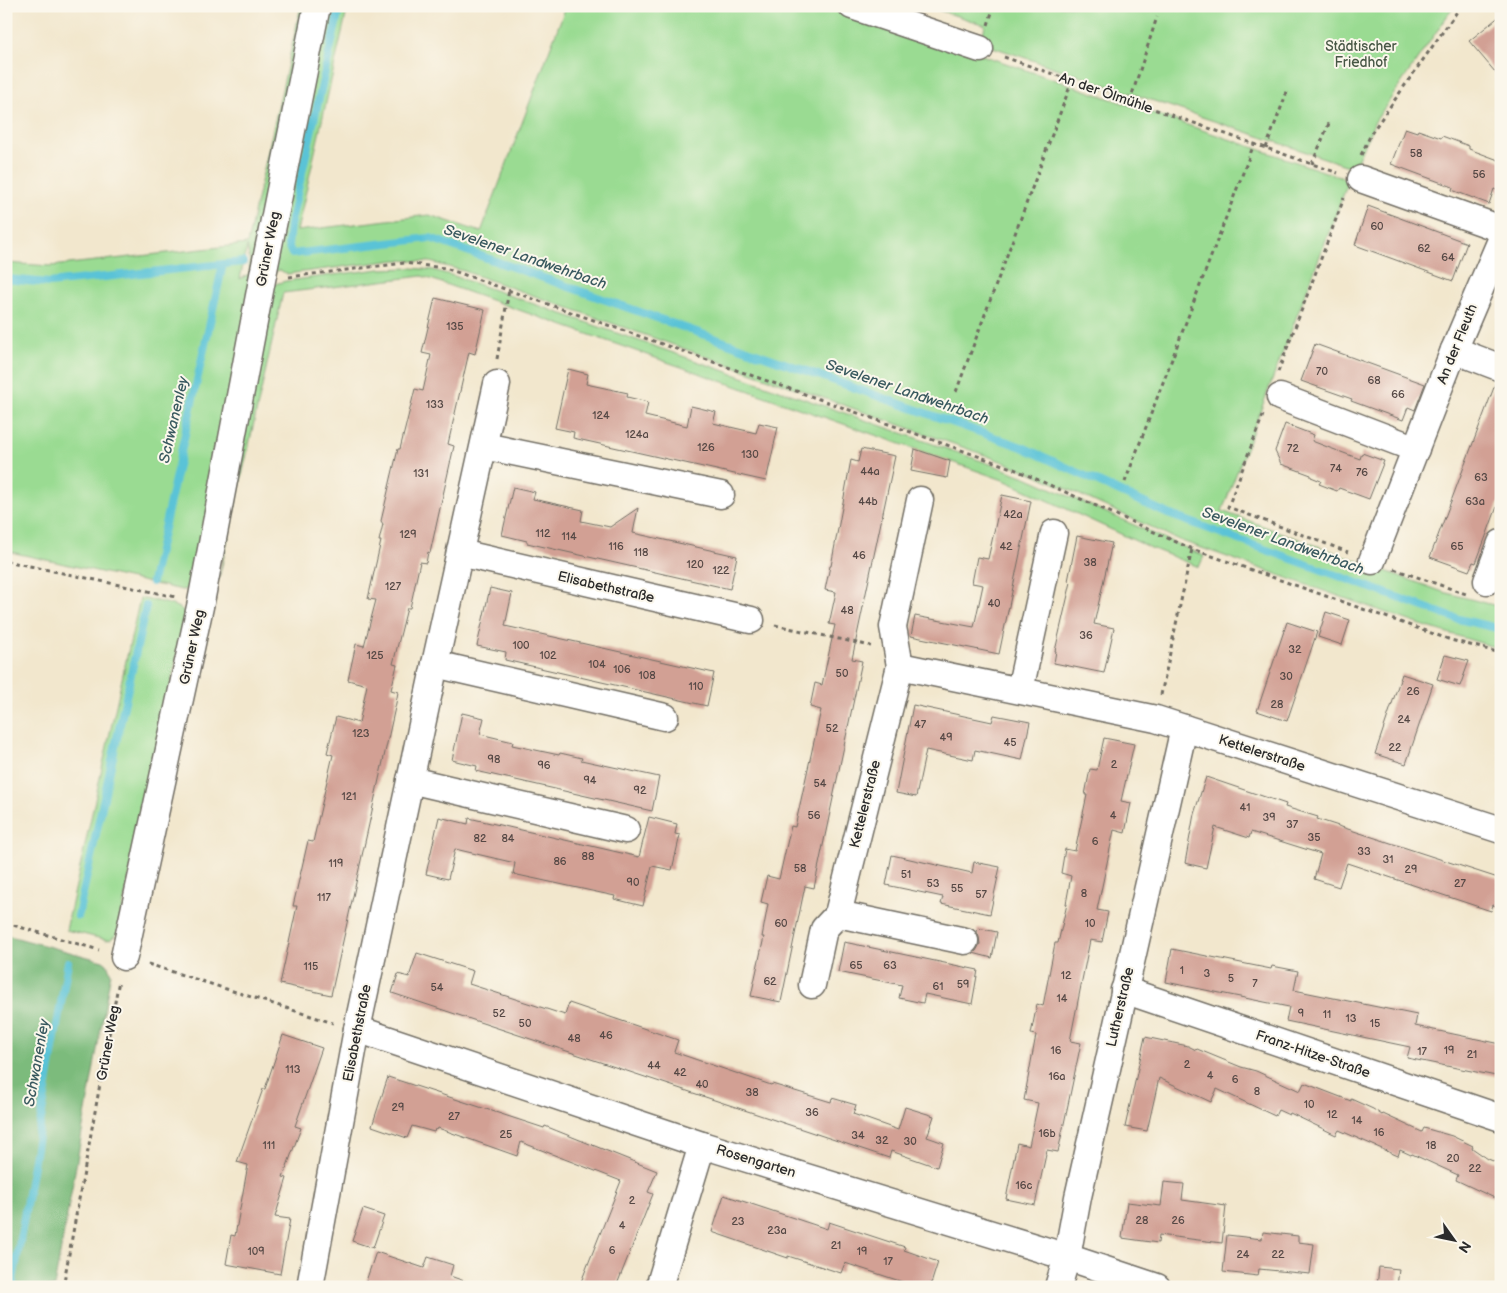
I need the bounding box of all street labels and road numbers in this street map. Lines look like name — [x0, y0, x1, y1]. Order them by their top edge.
street label: An der Ölmühle — [1057, 68, 1155, 117]
street label: Grüner Weg — [252, 210, 284, 288]
street label: An der Fleuth — [1433, 301, 1481, 387]
street label: Elisabethstraße — [556, 568, 656, 606]
street label: Grüner Weg — [176, 608, 208, 686]
street label: Kettelerstraße — [1217, 731, 1307, 775]
street label: Kettelerstraße — [846, 758, 884, 850]
street label: Lutherstraße — [1103, 965, 1137, 1049]
street label: Elisabethstraße — [339, 983, 375, 1083]
street label: Grüner Weg — [93, 1004, 123, 1082]
street label: Franz-Hitze-Straße — [1253, 1026, 1373, 1082]
street label: Rosengarten — [714, 1141, 798, 1181]

